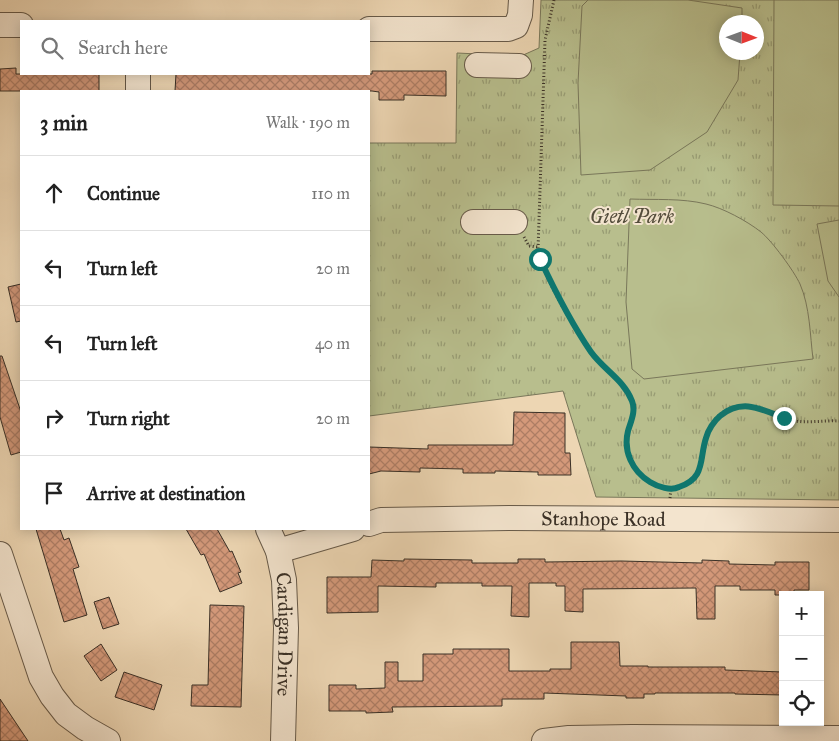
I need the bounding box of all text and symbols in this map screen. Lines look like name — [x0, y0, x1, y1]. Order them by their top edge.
north arrow — [719, 15, 764, 60]
search box — [20, 20, 370, 75]
icon: search — [38, 34, 66, 62]
text: Search here — [78, 36, 168, 59]
text: 3 min — [40, 110, 88, 136]
text: Walk · 190 m — [266, 113, 350, 132]
icon: ahead — [40, 179, 68, 207]
text: Continue — [87, 182, 160, 205]
text: 110 m — [311, 184, 350, 203]
park label: Gietl Park — [590, 204, 674, 228]
route start — [529, 248, 552, 271]
icon: left — [40, 254, 68, 282]
text: Turn left — [87, 257, 157, 280]
text: 20 m — [316, 259, 350, 278]
icon: left — [40, 329, 68, 357]
text: Turn left — [87, 332, 157, 355]
text: 40 m — [315, 334, 350, 353]
icon: right — [40, 404, 68, 432]
text: Turn right — [87, 407, 170, 430]
route end — [773, 407, 796, 430]
text: 20 m — [316, 409, 350, 428]
icon: arrive — [40, 479, 68, 507]
text: Arrive at destination — [87, 482, 245, 505]
street label: Stanhope Road — [541, 506, 666, 531]
street label: Cardigan Drive — [271, 570, 298, 697]
map controls — [779, 591, 824, 726]
button: + — [779, 591, 824, 636]
button: − — [779, 636, 824, 681]
button: locate — [779, 681, 824, 726]

